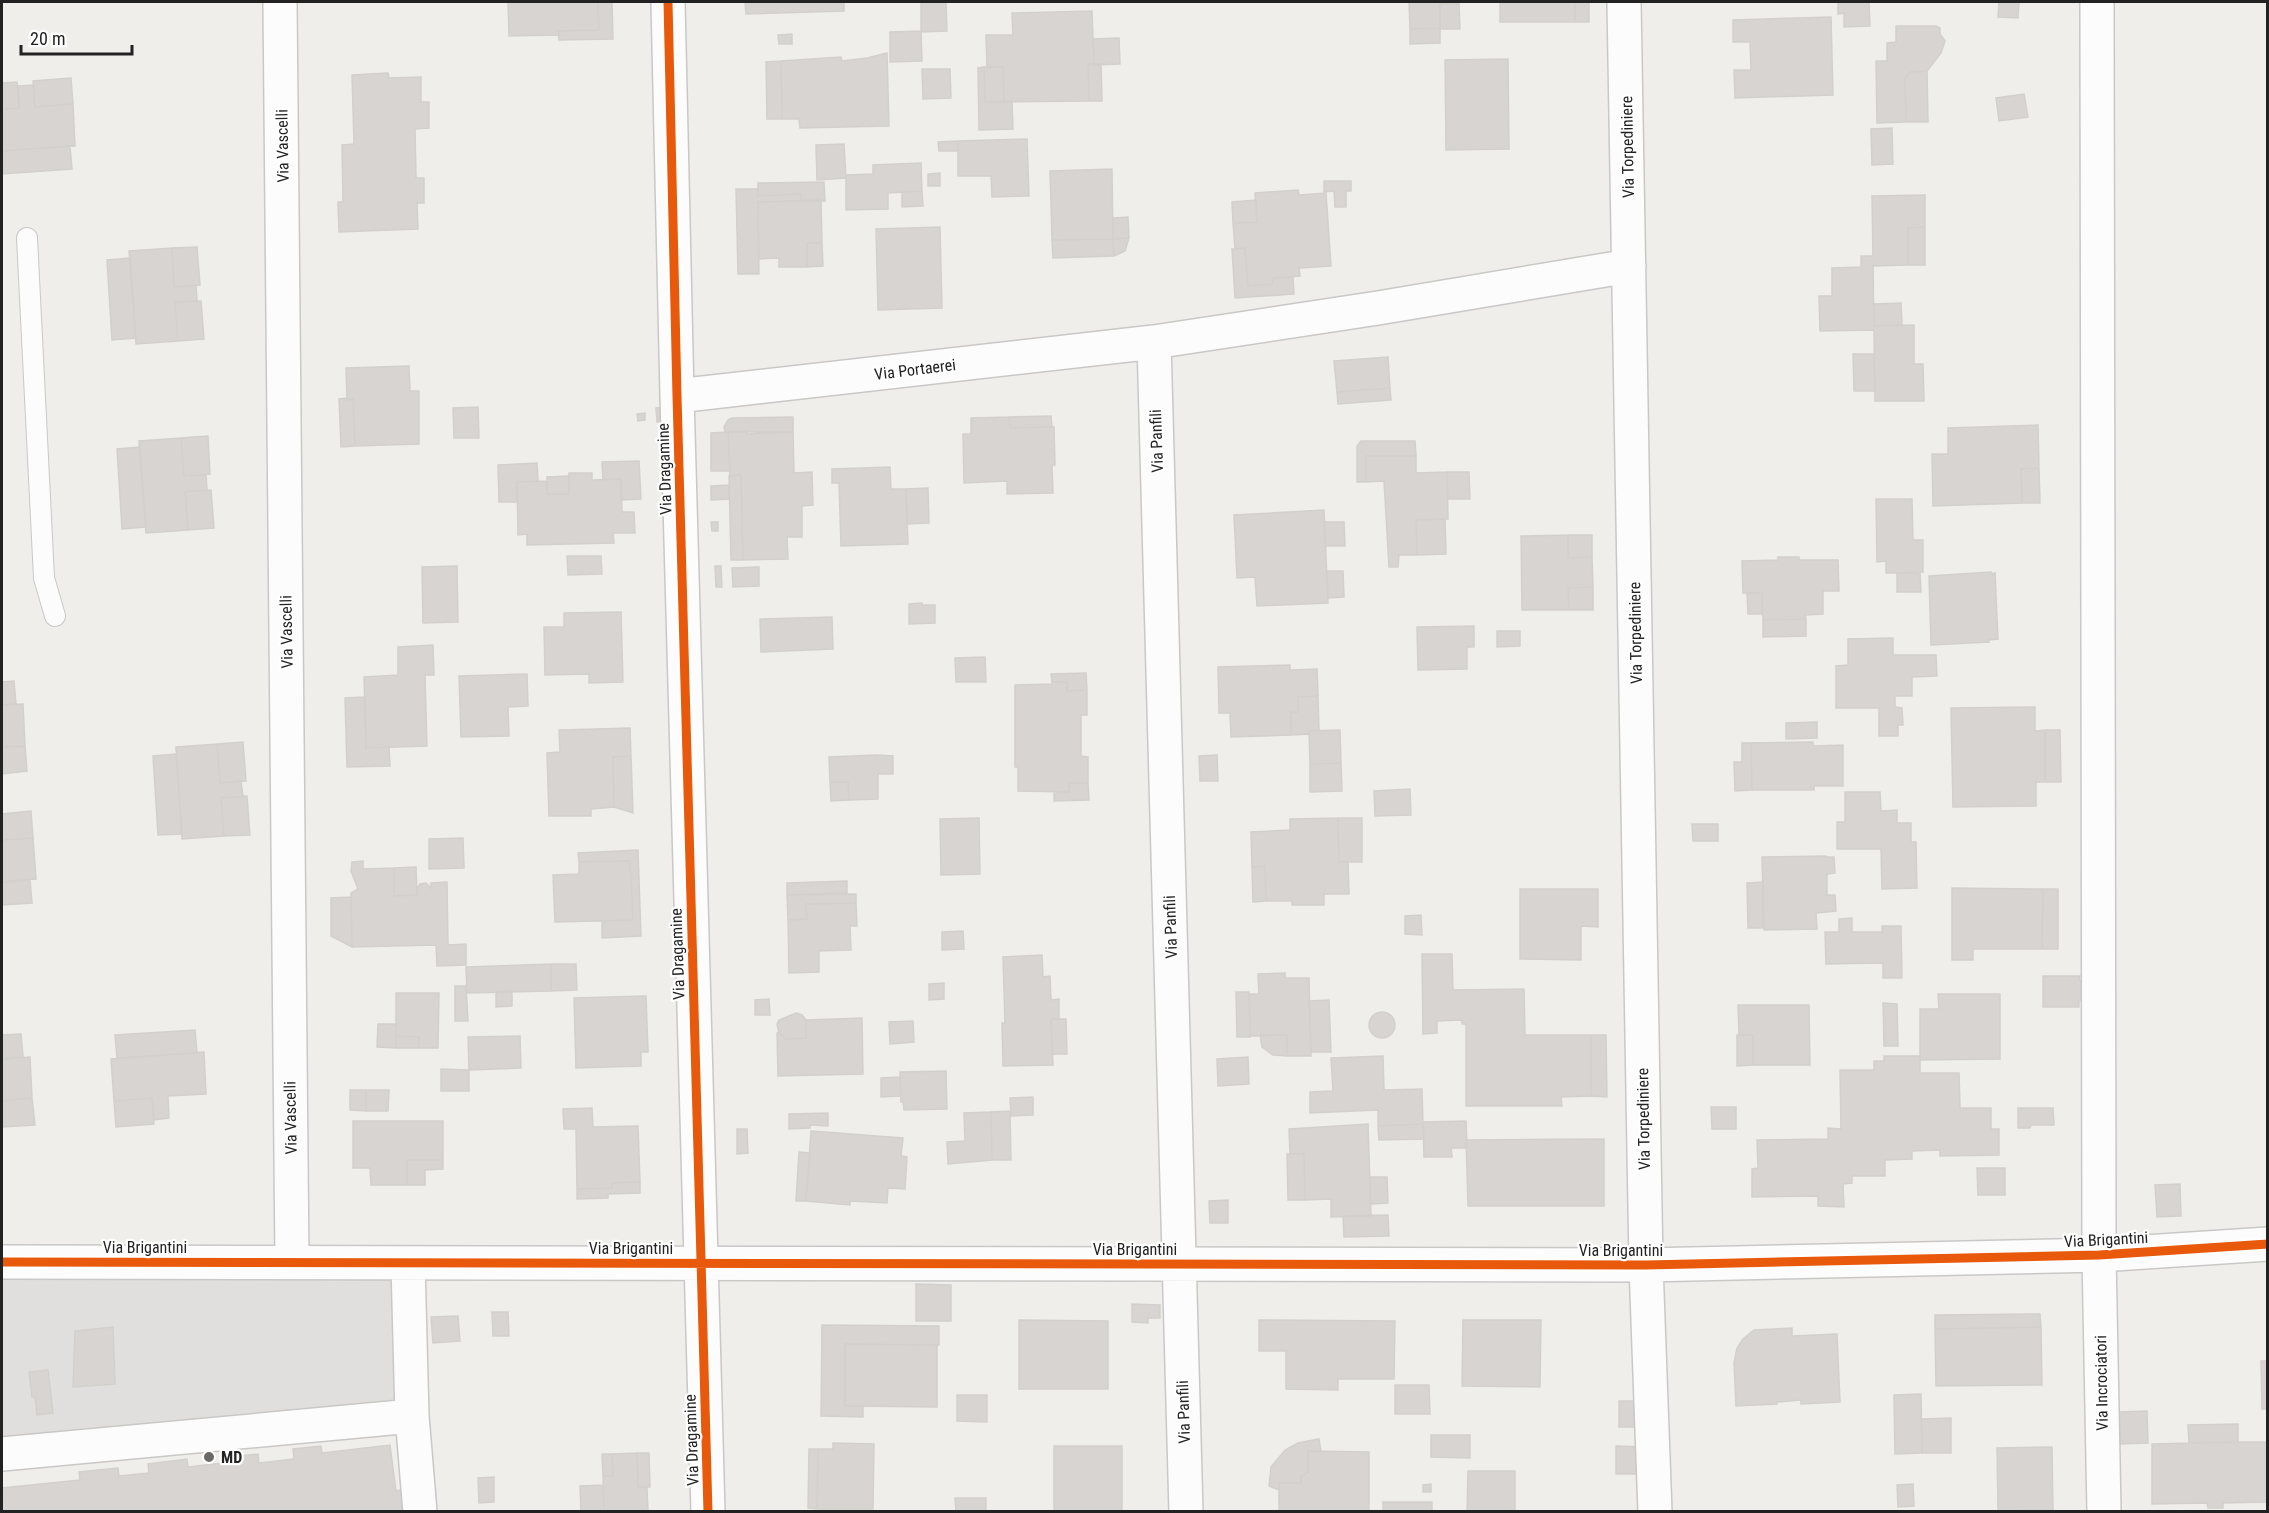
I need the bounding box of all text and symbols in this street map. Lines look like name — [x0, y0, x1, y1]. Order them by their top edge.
scale bar — [21, 18, 132, 56]
text: 20 m — [30, 28, 65, 49]
street label: Via Torpediniere — [1617, 96, 1638, 198]
street label: Via Vascelli — [272, 109, 293, 183]
street label: Via Portaerei — [873, 355, 957, 384]
street label: Via Panfili — [1146, 409, 1167, 473]
street label: Via Dragamine — [653, 423, 676, 515]
street label: Via Torpediniere — [1625, 582, 1646, 684]
street label: Via Vascelli — [276, 595, 297, 669]
street label: Via Panfili — [1160, 895, 1181, 959]
street label: Via Dragamine — [666, 908, 689, 1000]
street label: Via Torpediniere — [1633, 1068, 1654, 1170]
street label: Via Vascelli — [280, 1081, 301, 1155]
street label: Via Brigantini — [2063, 1228, 2149, 1251]
street label: Via Brigantini — [103, 1238, 187, 1257]
street label: Via Brigantini — [589, 1239, 673, 1258]
street label: Via Brigantini — [1093, 1240, 1177, 1259]
street label: Via Brigantini — [1579, 1241, 1663, 1260]
street label: Via Incrociatori — [2091, 1335, 2112, 1431]
street label: Via Panfili — [1173, 1380, 1194, 1444]
street label: Via Dragamine — [680, 1394, 703, 1486]
place label: MD — [221, 1448, 242, 1467]
marker: MD — [202, 1450, 216, 1464]

